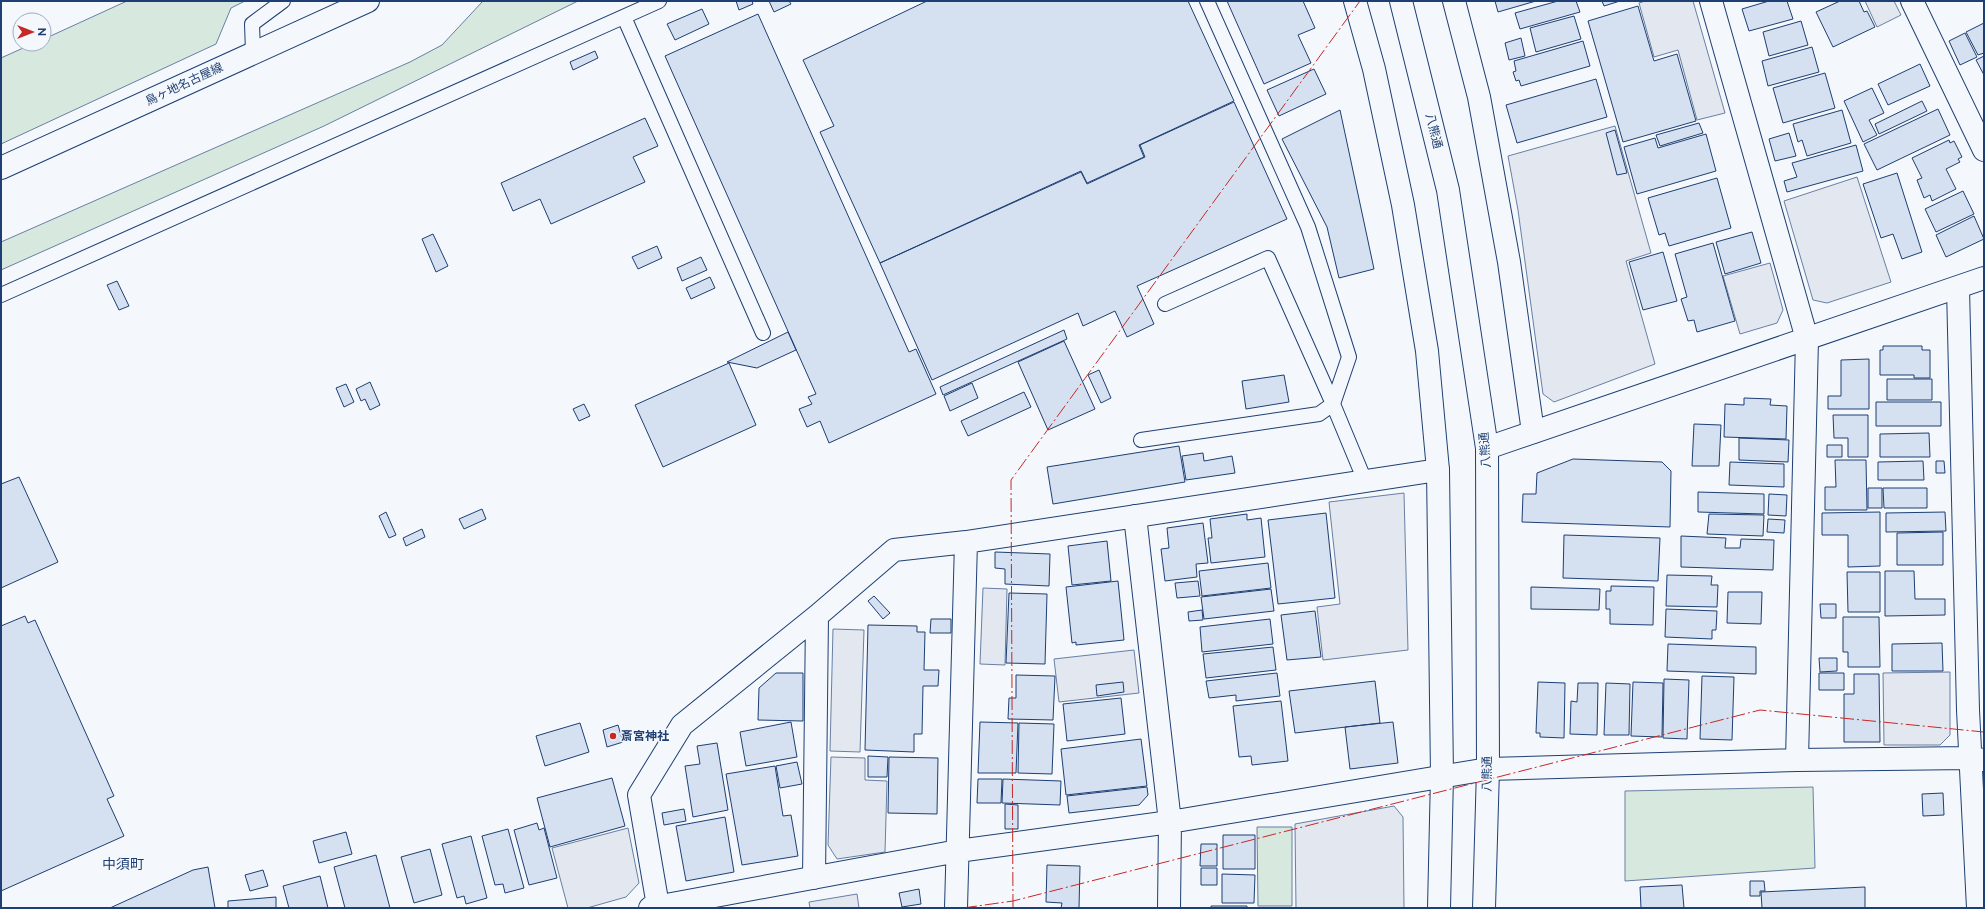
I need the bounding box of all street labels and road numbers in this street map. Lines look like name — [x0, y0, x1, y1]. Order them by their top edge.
street label: 鳥ヶ地名古屋線 — [143, 60, 225, 108]
street label: 八熊通 — [1423, 112, 1445, 150]
street label: 八熊通 — [1477, 432, 1493, 468]
street label: 八熊通 — [1480, 756, 1494, 792]

